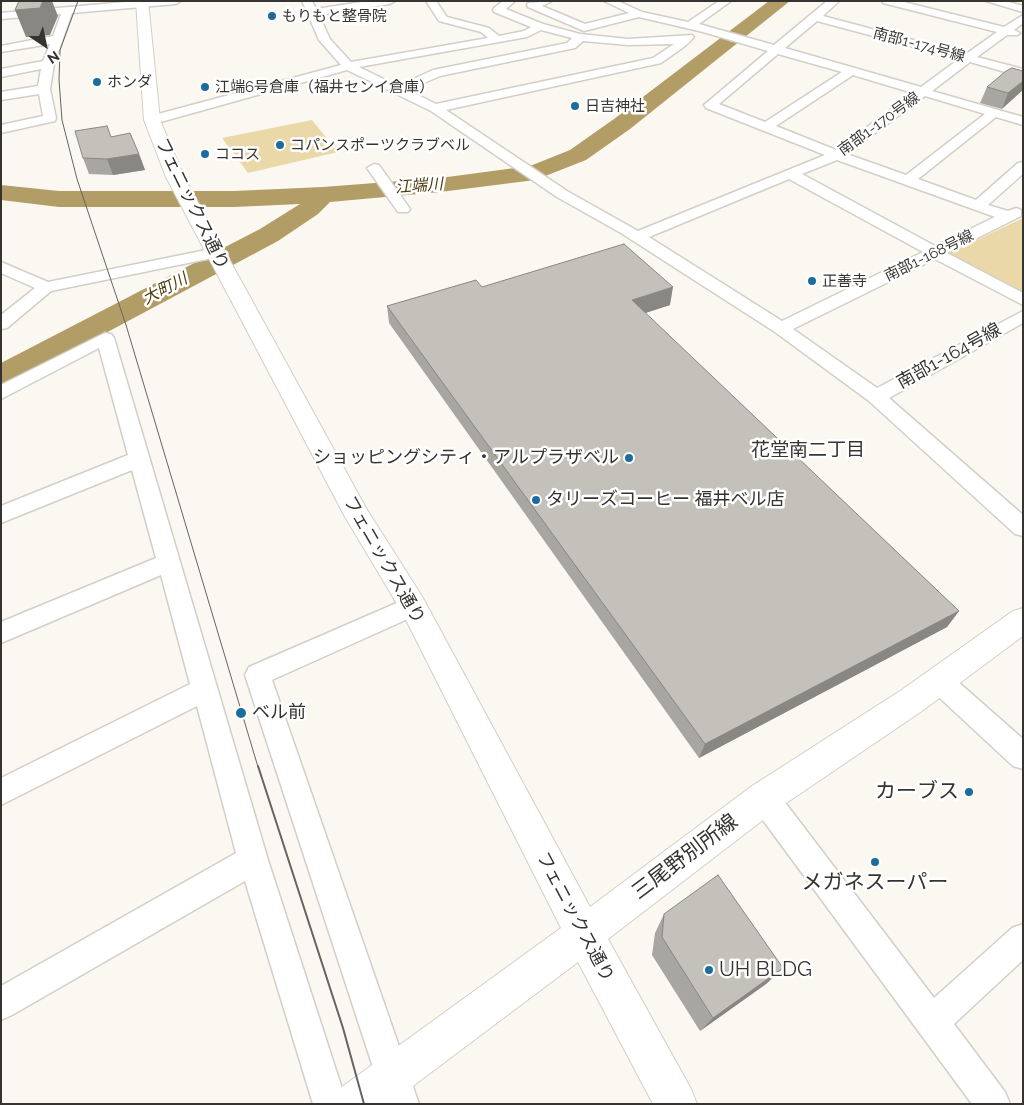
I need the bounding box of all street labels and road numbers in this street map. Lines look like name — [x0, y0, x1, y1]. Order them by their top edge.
street label: 南部1-174号線 — [871, 24, 967, 66]
street label: 南部1-170号線 — [835, 88, 923, 160]
street label: フェニックス通り — [151, 135, 233, 273]
street label: 南部1-168号線 — [881, 227, 977, 285]
street label: 南部1-164号線 — [893, 319, 1005, 393]
street label: フェニックス通り — [339, 492, 429, 628]
street label: 三尾野別所線 — [627, 809, 743, 905]
street label: フェニックス通り — [532, 848, 618, 986]

